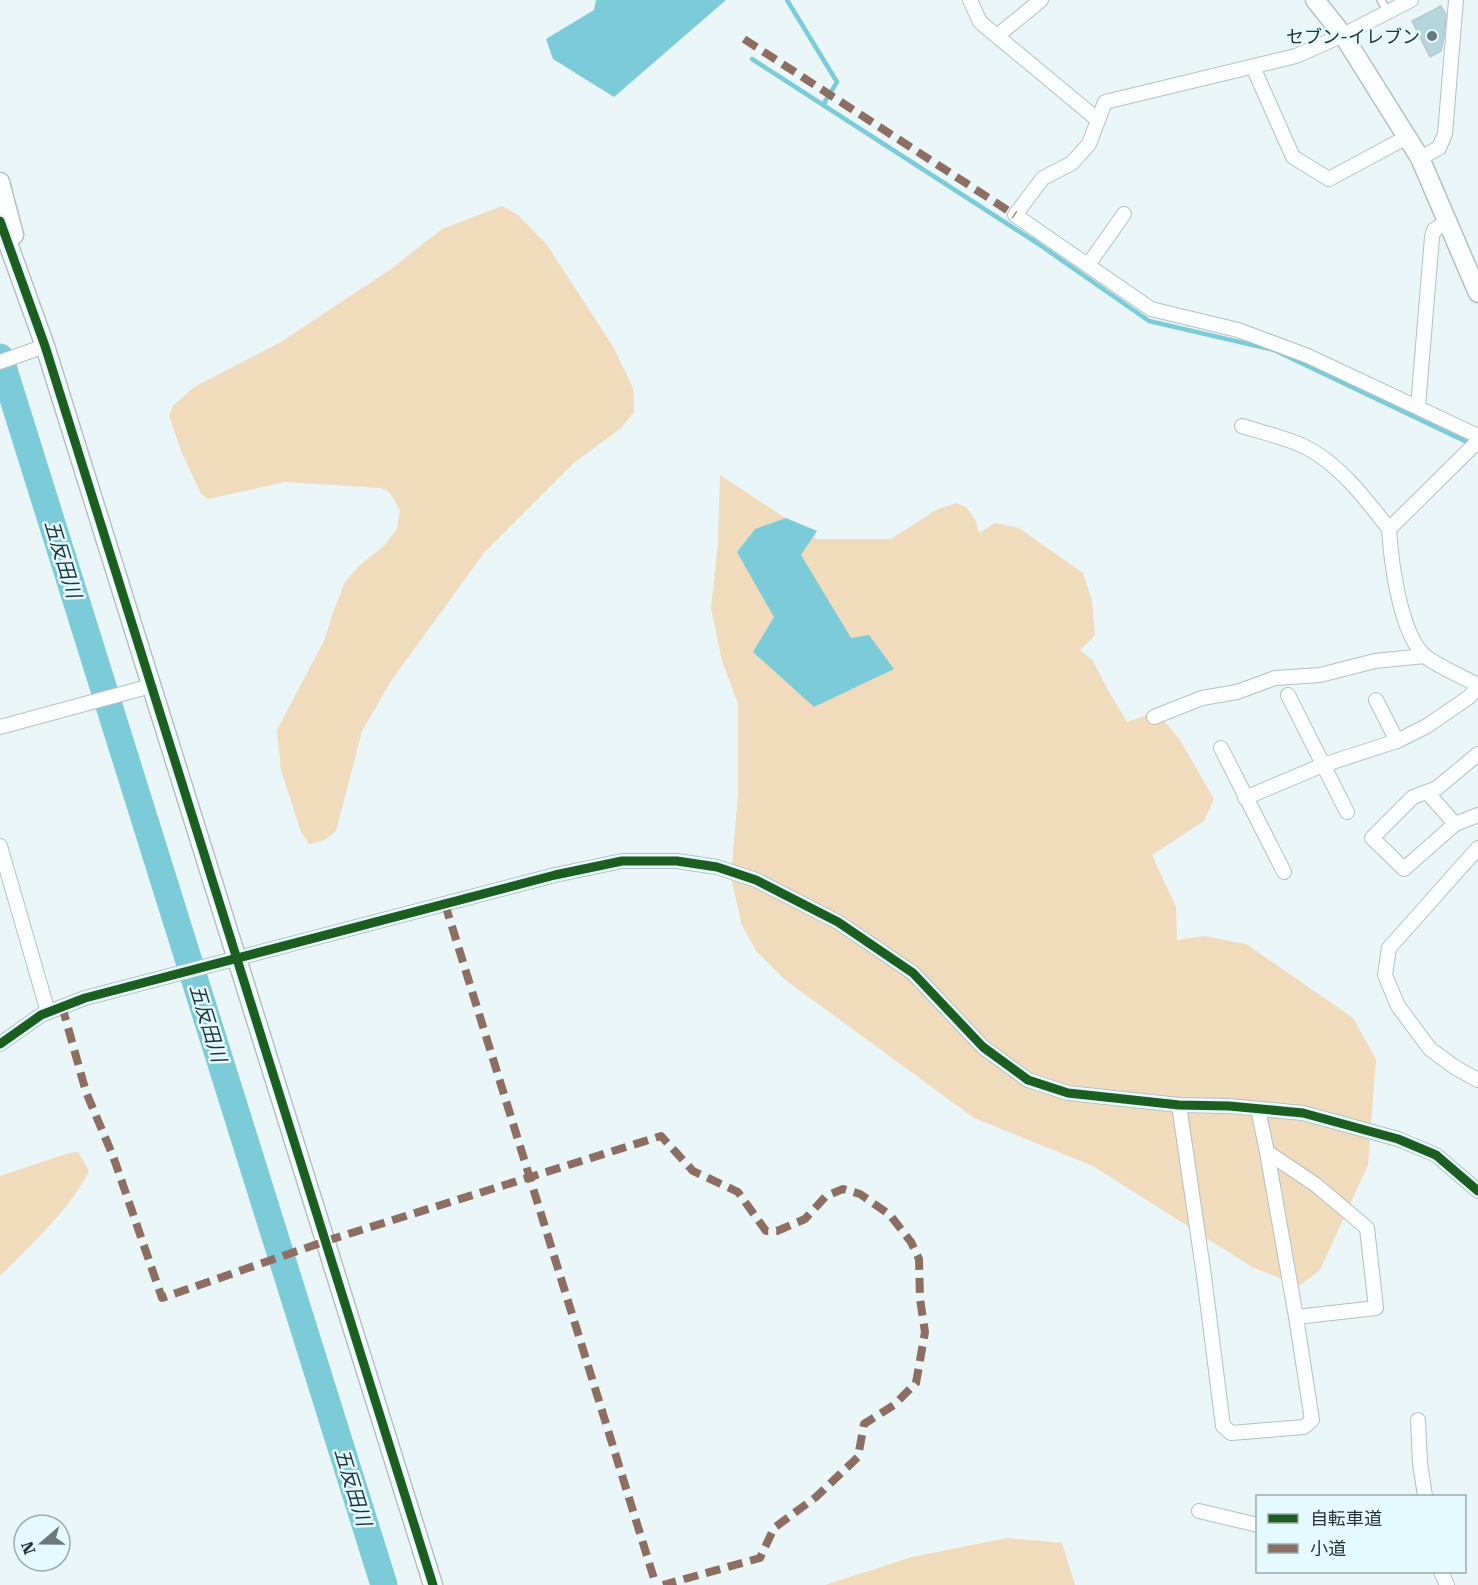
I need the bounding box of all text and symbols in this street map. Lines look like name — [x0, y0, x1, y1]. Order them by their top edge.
place label: セブン-イレブン — [1286, 26, 1420, 47]
marker: セブン-イレブン — [1425, 29, 1439, 43]
water label: 五反田川 — [40, 517, 87, 603]
water label: 五反田川 — [185, 981, 232, 1067]
water label: 五反田川 — [330, 1445, 377, 1531]
legend — [1256, 1495, 1466, 1573]
text: 自転車道 — [1310, 1508, 1382, 1529]
north arrow — [12, 1513, 72, 1573]
text: 小道 — [1310, 1538, 1346, 1559]
text: N — [17, 1539, 39, 1557]

